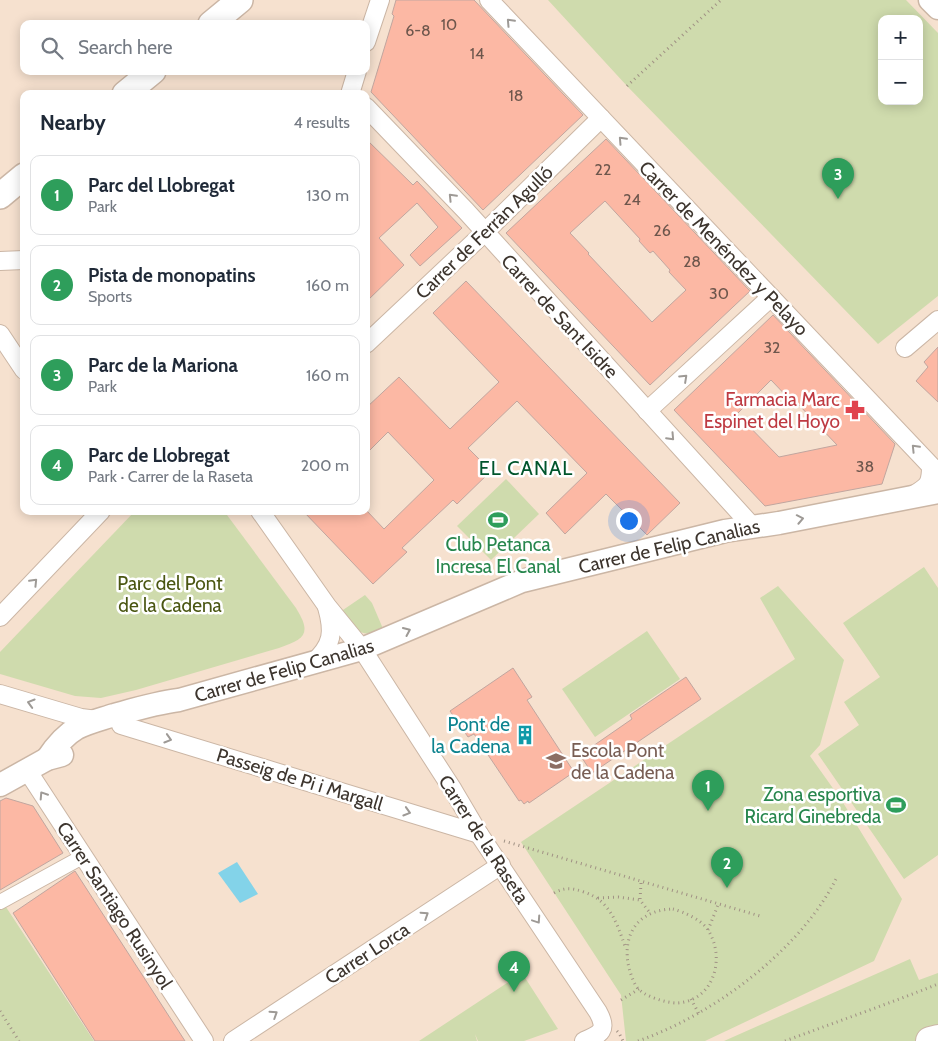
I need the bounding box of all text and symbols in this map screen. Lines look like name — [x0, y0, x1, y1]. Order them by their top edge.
house number: 10 — [441, 15, 457, 34]
map controls — [878, 15, 923, 105]
button: + — [878, 15, 923, 60]
one-way arrow — [507, 19, 516, 28]
search box — [20, 20, 370, 75]
house number: 6-8 — [405, 21, 431, 40]
icon: search — [38, 34, 66, 62]
text: Search here — [78, 36, 172, 59]
house number: 14 — [470, 44, 484, 63]
button: − — [878, 60, 923, 105]
house number: 18 — [509, 86, 523, 105]
text: Nearby — [40, 110, 106, 135]
text: 4 results — [293, 113, 350, 132]
one-way arrow — [619, 137, 628, 146]
street label: Carrer de Menéndez y Pelayo — [634, 156, 813, 340]
pin: 3 — [822, 158, 854, 199]
house number: 22 — [595, 160, 611, 179]
street label: Carrer de Ferràn Agulló — [411, 161, 558, 304]
text: Parc del Llobregat — [88, 174, 235, 197]
text: 1 — [54, 186, 60, 205]
text: 130 m — [306, 186, 349, 205]
house number: 24 — [623, 190, 641, 209]
one-way arrow — [449, 193, 458, 202]
text: Park — [88, 197, 117, 216]
house number: 26 — [653, 221, 671, 240]
street label: Carrer de Sant Isidre — [496, 250, 623, 383]
house number: 28 — [683, 252, 701, 271]
text: Pista de monopatins — [88, 264, 255, 287]
text: 2 — [53, 276, 61, 295]
text: 160 m — [306, 276, 349, 295]
house number: 30 — [709, 284, 729, 303]
text: Sports — [88, 287, 132, 306]
house number: 32 — [763, 338, 781, 357]
text: Parc de la Mariona — [88, 354, 238, 377]
text: 3 — [53, 366, 61, 385]
text: 160 m — [306, 366, 349, 385]
one-way arrow — [678, 375, 687, 384]
text: Park — [88, 377, 117, 396]
place label: Farmacia Marc Espinet del Hoyo — [704, 388, 840, 433]
pharmacy icon: Farmacia Marc Espinet del Hoyo — [844, 399, 866, 421]
one-way arrow — [665, 431, 674, 440]
text: Parc de Llobregat — [88, 444, 230, 467]
one-way arrow — [912, 445, 921, 454]
text: 4 — [52, 456, 62, 475]
text: 200 m — [301, 456, 349, 475]
district label: EL CANAL — [479, 456, 573, 480]
house number: 38 — [856, 457, 874, 476]
text: Park · Carrer de la Raseta — [88, 467, 253, 486]
your location — [616, 508, 642, 534]
sports icon: Club Petanca Incresa El Canal — [487, 509, 509, 531]
street label: Carrer de Felip Canalias — [576, 514, 762, 579]
one-way arrow — [796, 514, 804, 524]
place label: Club Petanca Incresa El Canal — [435, 533, 561, 578]
park label: Parc del Pont de la Cadena — [117, 572, 223, 617]
one-way arrow — [28, 579, 37, 588]
one-way arrow — [402, 626, 411, 637]
street label: Carrer de Felip Canalias — [192, 634, 377, 707]
one-way arrow — [27, 699, 35, 709]
place label: Pont de la Cadena — [431, 713, 510, 758]
building icon: Pont de la Cadena — [514, 724, 536, 746]
one-way arrow — [163, 733, 171, 743]
place label: Escola Pont de la Cadena — [571, 739, 674, 784]
street label: Passeig de Pi i Margall — [214, 743, 386, 816]
school or university icon: Escola Pont de la Cadena — [545, 750, 567, 772]
pin: 1 — [692, 770, 724, 811]
street label: Carrer de la Raseta — [433, 771, 534, 908]
place label: Zona esportiva Ricard Ginebreda — [745, 783, 881, 828]
one-way arrow — [40, 792, 49, 801]
sports icon: Zona esportiva Ricard Ginebreda — [885, 794, 907, 816]
one-way arrow — [402, 806, 411, 816]
street label: Carrer Santiago Rusinyol — [52, 817, 178, 994]
pin: 2 — [711, 847, 743, 888]
one-way arrow — [419, 912, 428, 922]
one-way arrow — [531, 915, 541, 924]
street label: Carrer Lorca — [321, 918, 414, 989]
pin: 4 — [498, 951, 530, 992]
one-way arrow — [269, 1011, 278, 1020]

